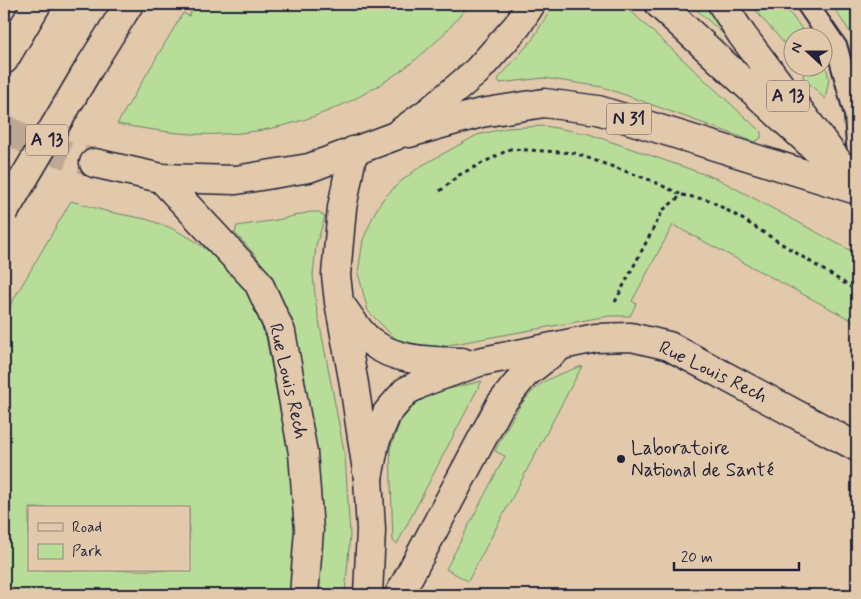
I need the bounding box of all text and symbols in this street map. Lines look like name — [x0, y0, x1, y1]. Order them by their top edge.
north arrow — [784, 28, 834, 78]
text: N — [787, 40, 807, 55]
road number: A 13 — [767, 80, 809, 112]
road number: N 31 — [606, 104, 652, 134]
road number: A 13 — [26, 124, 68, 156]
street label: Rue Louis Rech — [263, 321, 313, 441]
street label: Rue Louis Rech — [655, 335, 771, 409]
place label: Laboratoire National de Santé — [631, 436, 774, 483]
marker: Laboratoire National de Santé — [615, 453, 627, 465]
legend — [28, 506, 190, 572]
text: Road — [72, 518, 102, 538]
scale bar — [674, 539, 798, 571]
text: Park — [72, 542, 102, 562]
text: 20 m — [681, 548, 713, 568]

